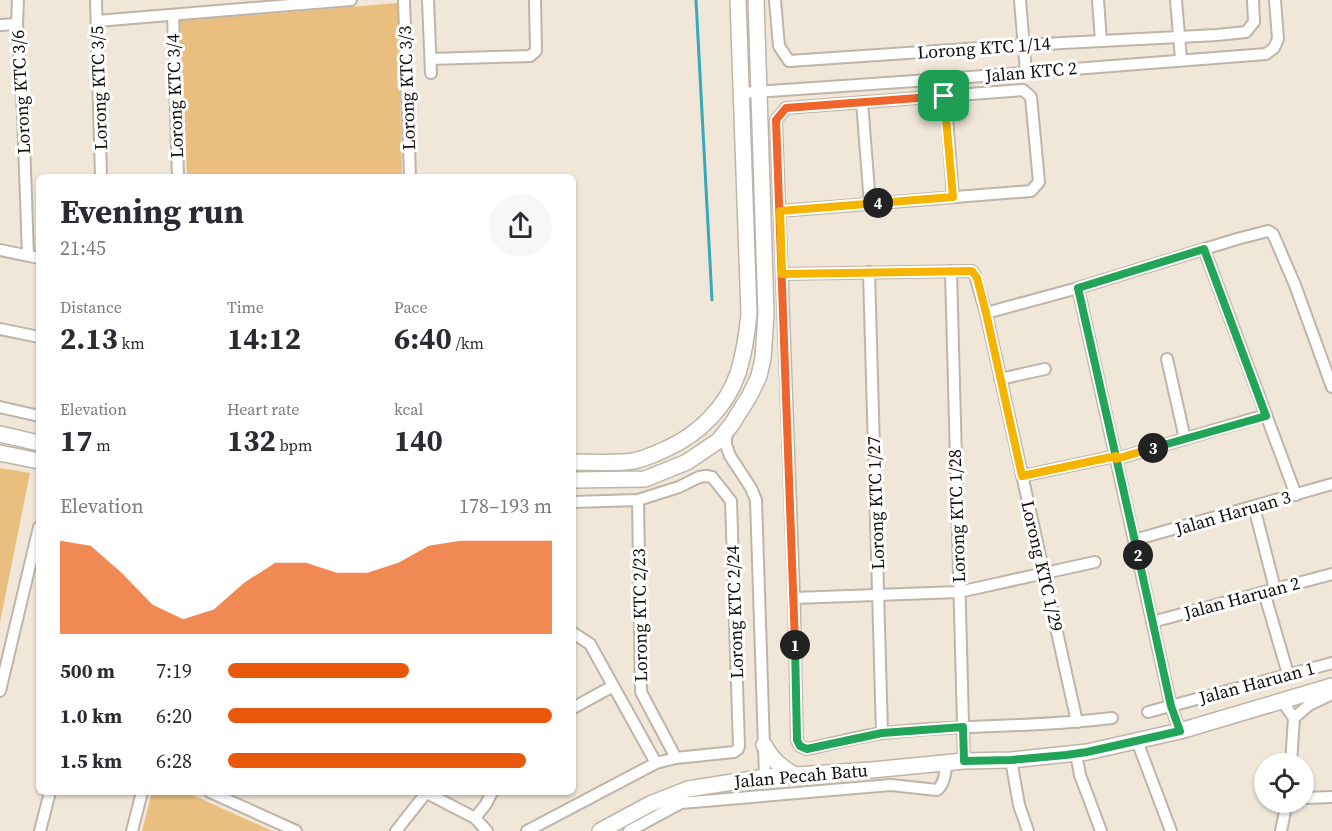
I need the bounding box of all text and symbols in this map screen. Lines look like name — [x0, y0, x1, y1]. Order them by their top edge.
street label: Lorong KTC 3/5 — [84, 25, 113, 151]
street label: Lorong KTC 3/3 — [392, 25, 421, 151]
street label: Lorong KTC 3/6 — [5, 29, 36, 155]
street label: Lorong KTC 1/14 — [916, 30, 1051, 65]
street label: Lorong KTC 3/4 — [160, 33, 189, 159]
street label: Jalan KTC 2 — [983, 55, 1078, 88]
pin — [918, 70, 969, 121]
icon: arrive — [927, 79, 960, 112]
pin: 4 — [863, 188, 893, 218]
text: Evening run — [60, 189, 244, 234]
text: 4 — [874, 192, 882, 214]
button: share — [489, 194, 552, 257]
text: 21:45 — [60, 234, 106, 262]
text: Distance — [60, 296, 122, 318]
text: Time — [227, 296, 264, 318]
text: Pace — [394, 296, 428, 318]
text: 2.13 — [60, 318, 118, 359]
text: 14:12 — [227, 318, 301, 359]
text: 6:40 — [394, 318, 452, 359]
text: km — [118, 332, 145, 354]
text: /km — [452, 332, 484, 354]
text: Elevation — [60, 398, 127, 420]
text: Heart rate — [227, 398, 299, 420]
text: kcal — [394, 398, 423, 420]
text: 17 — [60, 420, 93, 461]
text: 132 — [227, 420, 276, 461]
text: 140 — [394, 420, 443, 461]
pin: 3 — [1138, 433, 1168, 463]
text: m — [93, 434, 111, 456]
text: bpm — [276, 434, 312, 456]
street label: Lorong KTC 1/27 — [861, 436, 890, 570]
text: 3 — [1149, 437, 1157, 459]
street label: Lorong KTC 1/28 — [942, 449, 971, 583]
street label: Jalan Haruan 3 — [1171, 484, 1293, 541]
text: Elevation — [60, 492, 144, 520]
text: 178–193 m — [459, 492, 552, 520]
street label: Lorong KTC 1/29 — [1015, 498, 1070, 634]
pin: 2 — [1123, 540, 1153, 570]
text: 2 — [1134, 544, 1142, 566]
street label: Lorong KTC 2/24 — [720, 545, 749, 679]
street label: Lorong KTC 2/23 — [626, 548, 653, 682]
street label: Jalan Haruan 2 — [1180, 570, 1303, 625]
pin: 1 — [780, 630, 810, 660]
text: 1 — [791, 634, 799, 656]
street label: Jalan Haruan 1 — [1195, 655, 1318, 710]
text: 500 m — [60, 657, 115, 685]
text: 7:19 — [156, 657, 192, 685]
text: 1.0 km — [60, 702, 122, 730]
text: 6:20 — [156, 702, 192, 730]
text: 1.5 km — [60, 747, 122, 775]
text: 6:28 — [156, 747, 192, 775]
map controls — [1254, 753, 1314, 813]
button: locate — [1254, 753, 1314, 813]
street label: Jalan Pecah Batu — [732, 757, 869, 794]

